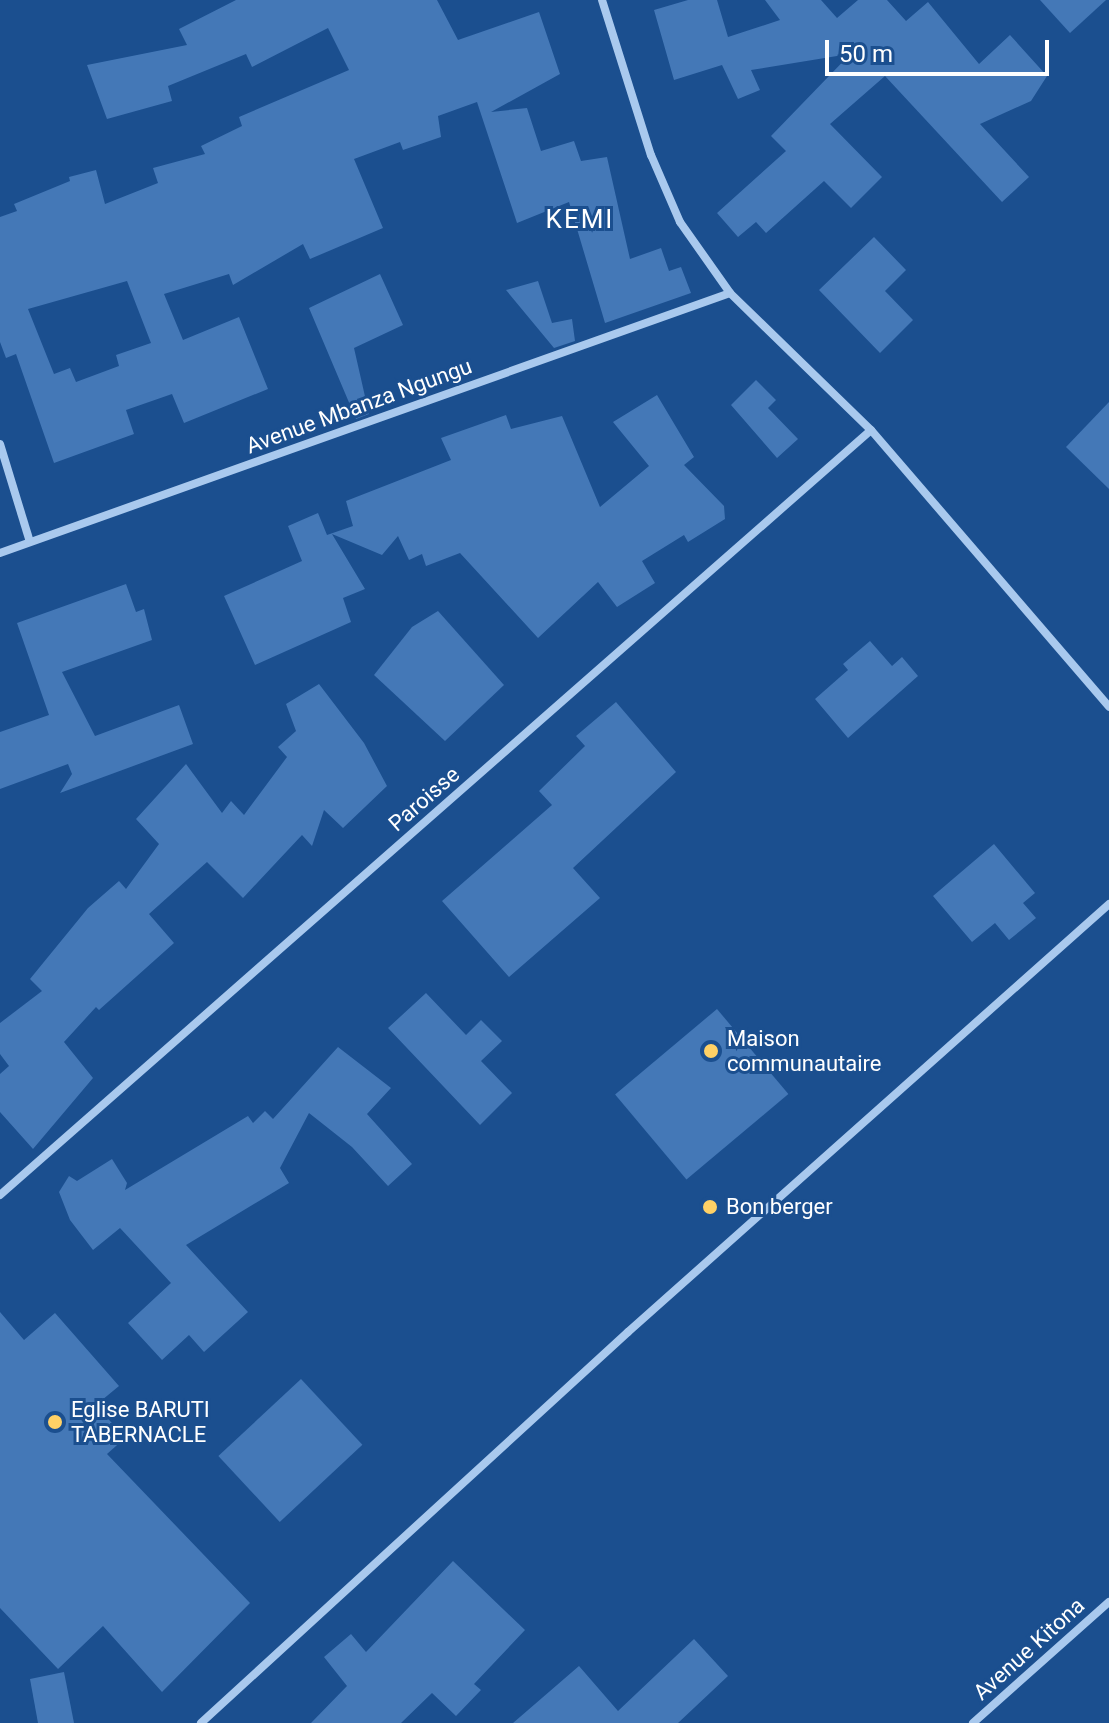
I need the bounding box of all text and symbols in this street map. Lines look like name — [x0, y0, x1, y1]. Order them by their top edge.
scale bar — [829, 24, 1053, 74]
text: 50 m — [839, 40, 893, 68]
district label: KEMI — [546, 204, 614, 236]
street label: Avenue Mbanza Ngungu — [243, 353, 475, 459]
street label: Paroisse — [383, 761, 465, 837]
place label: Maison communautaire — [727, 1025, 881, 1076]
marker: Maison communautaire — [702, 1042, 720, 1060]
place label: Bon berger — [726, 1194, 833, 1220]
marker: Bon berger — [701, 1198, 719, 1216]
place label: Eglise BARUTI TABERNACLE — [71, 1396, 210, 1448]
marker: Eglise BARUTI TABERNACLE — [46, 1413, 64, 1431]
street label: Avenue Kitona — [968, 1592, 1090, 1706]

